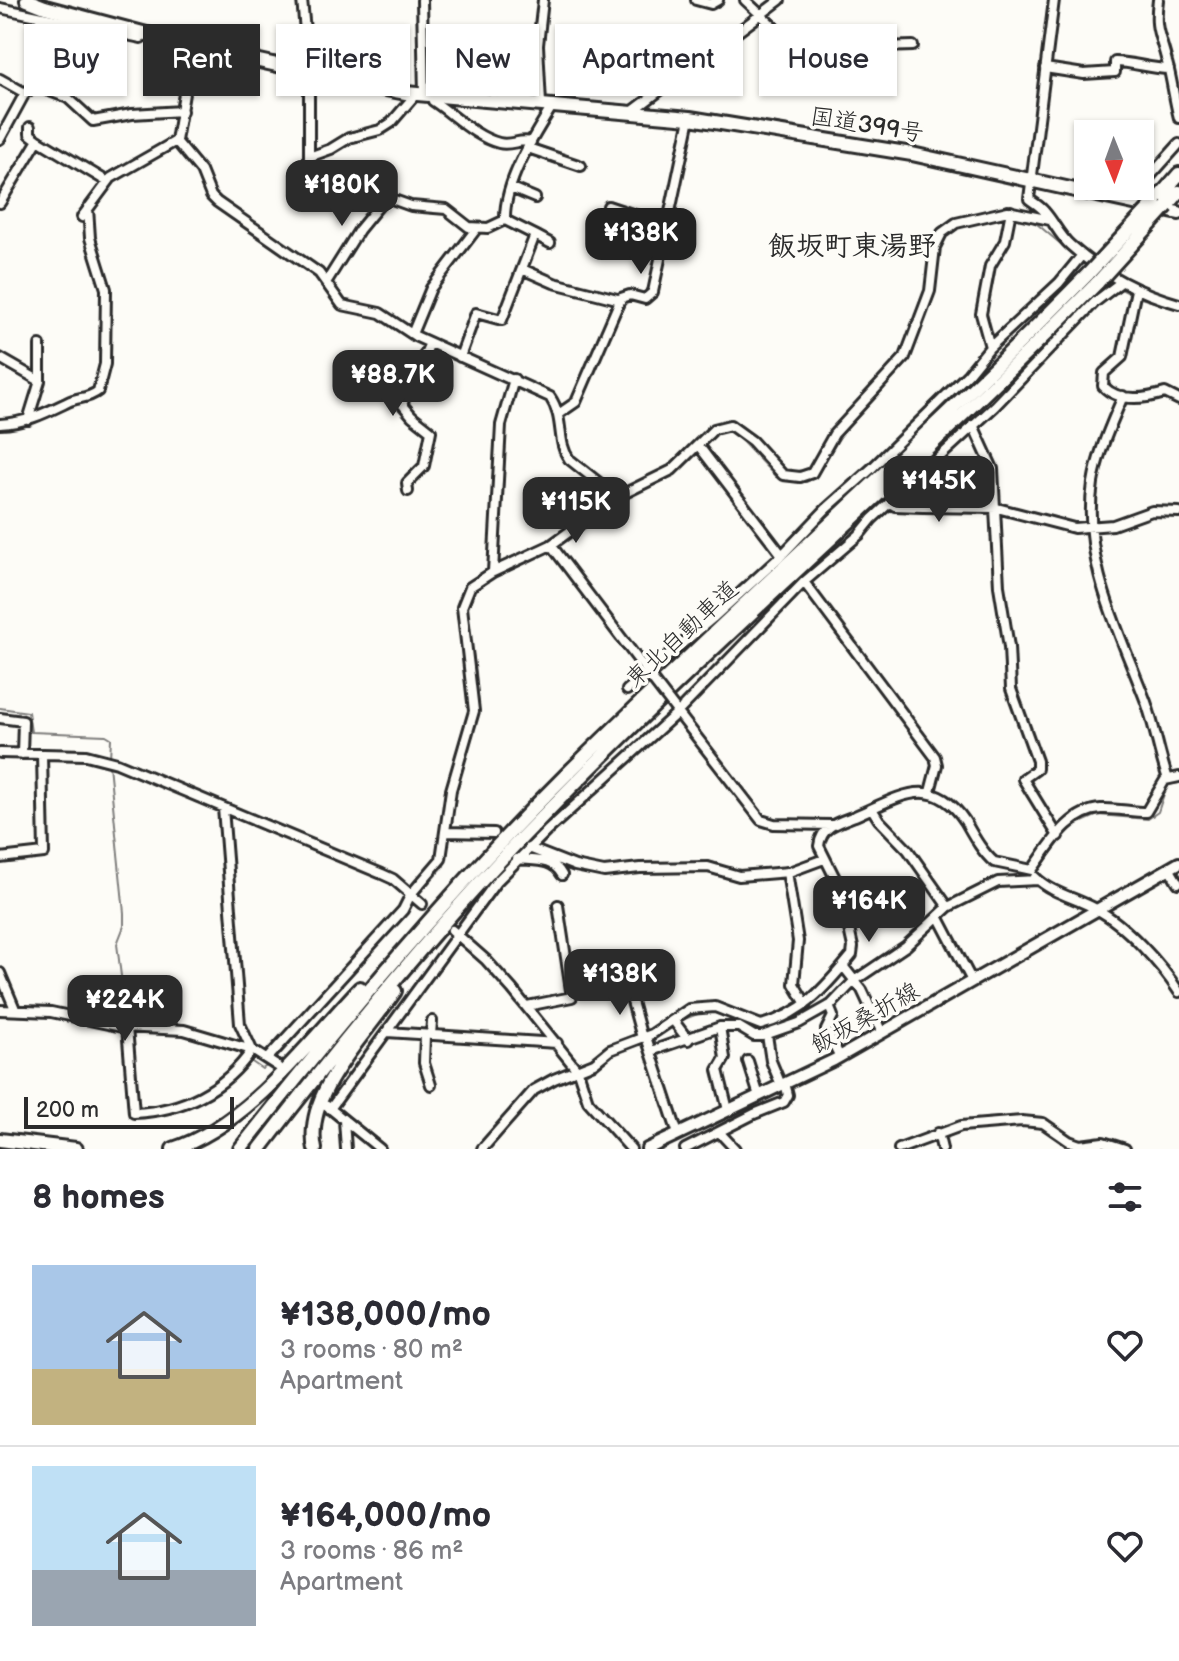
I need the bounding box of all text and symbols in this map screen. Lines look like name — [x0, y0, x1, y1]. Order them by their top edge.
chip: Buy — [24, 24, 127, 96]
chip: Rent — [143, 24, 260, 96]
chip: Filters — [276, 24, 410, 96]
chip: New — [426, 24, 539, 96]
chip: Apartment — [555, 24, 743, 96]
chip: House — [759, 24, 897, 96]
street label: 国道399号 — [808, 102, 926, 148]
north arrow — [1074, 120, 1154, 200]
map controls — [1074, 120, 1154, 200]
pin: ¥180K — [286, 160, 398, 228]
text: ¥180K — [304, 170, 380, 201]
pin: ¥138K — [585, 208, 697, 276]
text: ¥138K — [603, 218, 679, 249]
district label: 飯坂町東湯野 — [768, 230, 936, 263]
pin: ¥88.7K — [328, 350, 458, 418]
text: ¥88.7K — [351, 360, 436, 391]
pin: ¥145K — [883, 456, 995, 524]
text: ¥145K — [902, 466, 976, 497]
pin: ¥115K — [520, 477, 632, 545]
text: ¥115K — [541, 487, 611, 518]
street label: 東北自動車道 — [619, 574, 745, 694]
pin: ¥164K — [813, 876, 925, 944]
text: ¥164K — [831, 886, 907, 917]
pin: ¥138K — [564, 949, 676, 1017]
text: ¥138K — [582, 959, 658, 990]
pin: ¥224K — [69, 975, 181, 1043]
street label: 飯坂桑折線 — [805, 976, 925, 1060]
text: ¥224K — [85, 985, 165, 1016]
scale bar — [24, 1093, 234, 1129]
text: 200 m — [36, 1097, 99, 1124]
icon: filters — [1103, 1175, 1147, 1219]
text: 8 homes — [32, 1177, 165, 1218]
text: ¥138,000/mo — [280, 1294, 491, 1335]
icon: home — [96, 1297, 192, 1393]
icon: heart — [1103, 1323, 1147, 1367]
text: 3 rooms · 80 m² — [280, 1335, 463, 1366]
text: Apartment — [280, 1366, 403, 1397]
text: ¥164,000/mo — [280, 1495, 491, 1536]
icon: home — [96, 1498, 192, 1594]
icon: heart — [1103, 1524, 1147, 1568]
text: 3 rooms · 86 m² — [280, 1536, 464, 1567]
text: Apartment — [280, 1567, 403, 1598]

